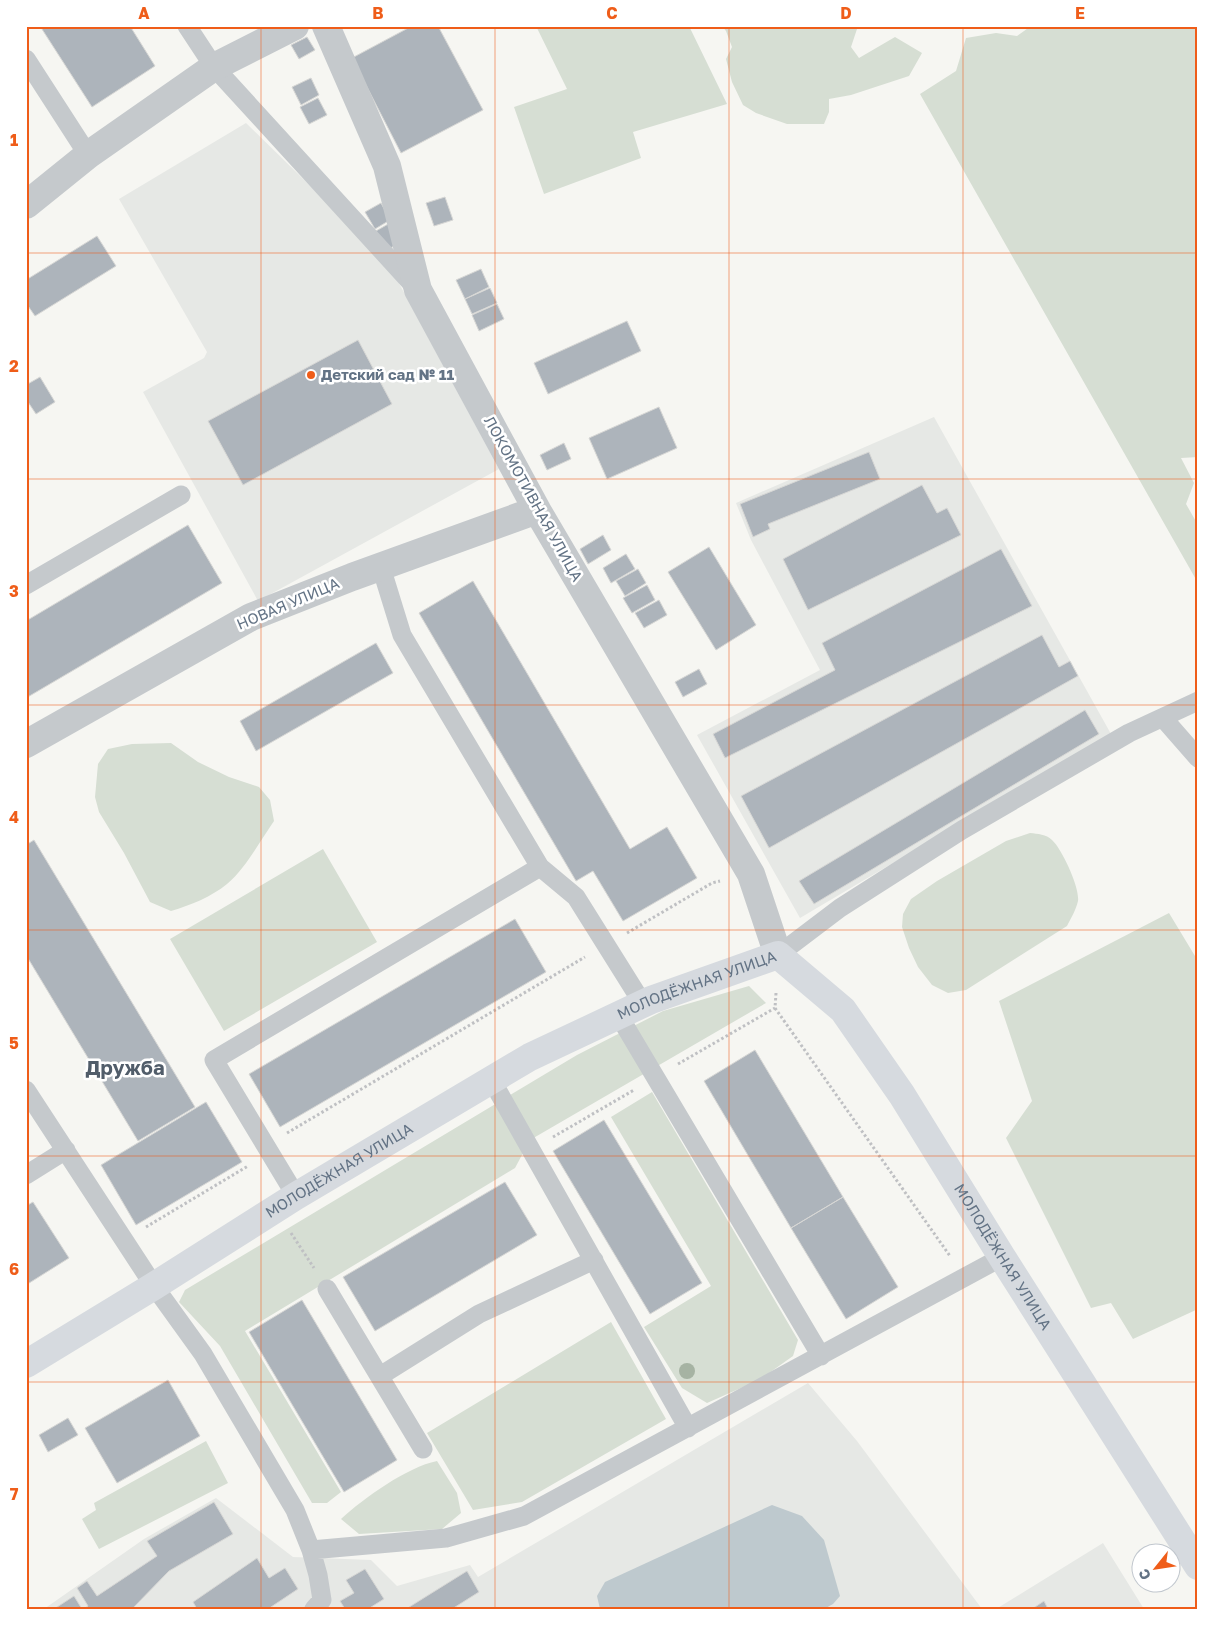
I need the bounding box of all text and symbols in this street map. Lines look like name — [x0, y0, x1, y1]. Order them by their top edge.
text: A — [138, 3, 150, 23]
text: B — [372, 3, 384, 23]
text: C — [606, 3, 618, 23]
text: D — [840, 3, 852, 23]
text: E — [1075, 3, 1085, 23]
text: 1 — [10, 130, 18, 150]
text: 2 — [9, 356, 19, 376]
place label: Детский сад № 11 — [321, 365, 455, 383]
marker: Детский сад № 11 — [305, 369, 317, 381]
street label: ЛОКОМОТИВНАЯ УЛИЦА — [481, 413, 587, 584]
street label: НОВАЯ УЛИЦА — [234, 573, 342, 633]
text: 3 — [9, 581, 19, 601]
text: 4 — [9, 807, 19, 827]
street label: МОЛОДЁЖНАЯ УЛИЦА — [614, 946, 778, 1023]
text: 5 — [9, 1033, 19, 1053]
district label: Дружба — [86, 1055, 165, 1079]
street label: МОЛОДЁЖНАЯ УЛИЦА — [262, 1119, 416, 1221]
street label: МОЛОДЁЖНАЯ УЛИЦА — [951, 1180, 1056, 1333]
text: 6 — [9, 1259, 19, 1279]
text: 7 — [10, 1484, 19, 1504]
north arrow — [1132, 1542, 1182, 1592]
text: С — [1134, 1566, 1154, 1583]

